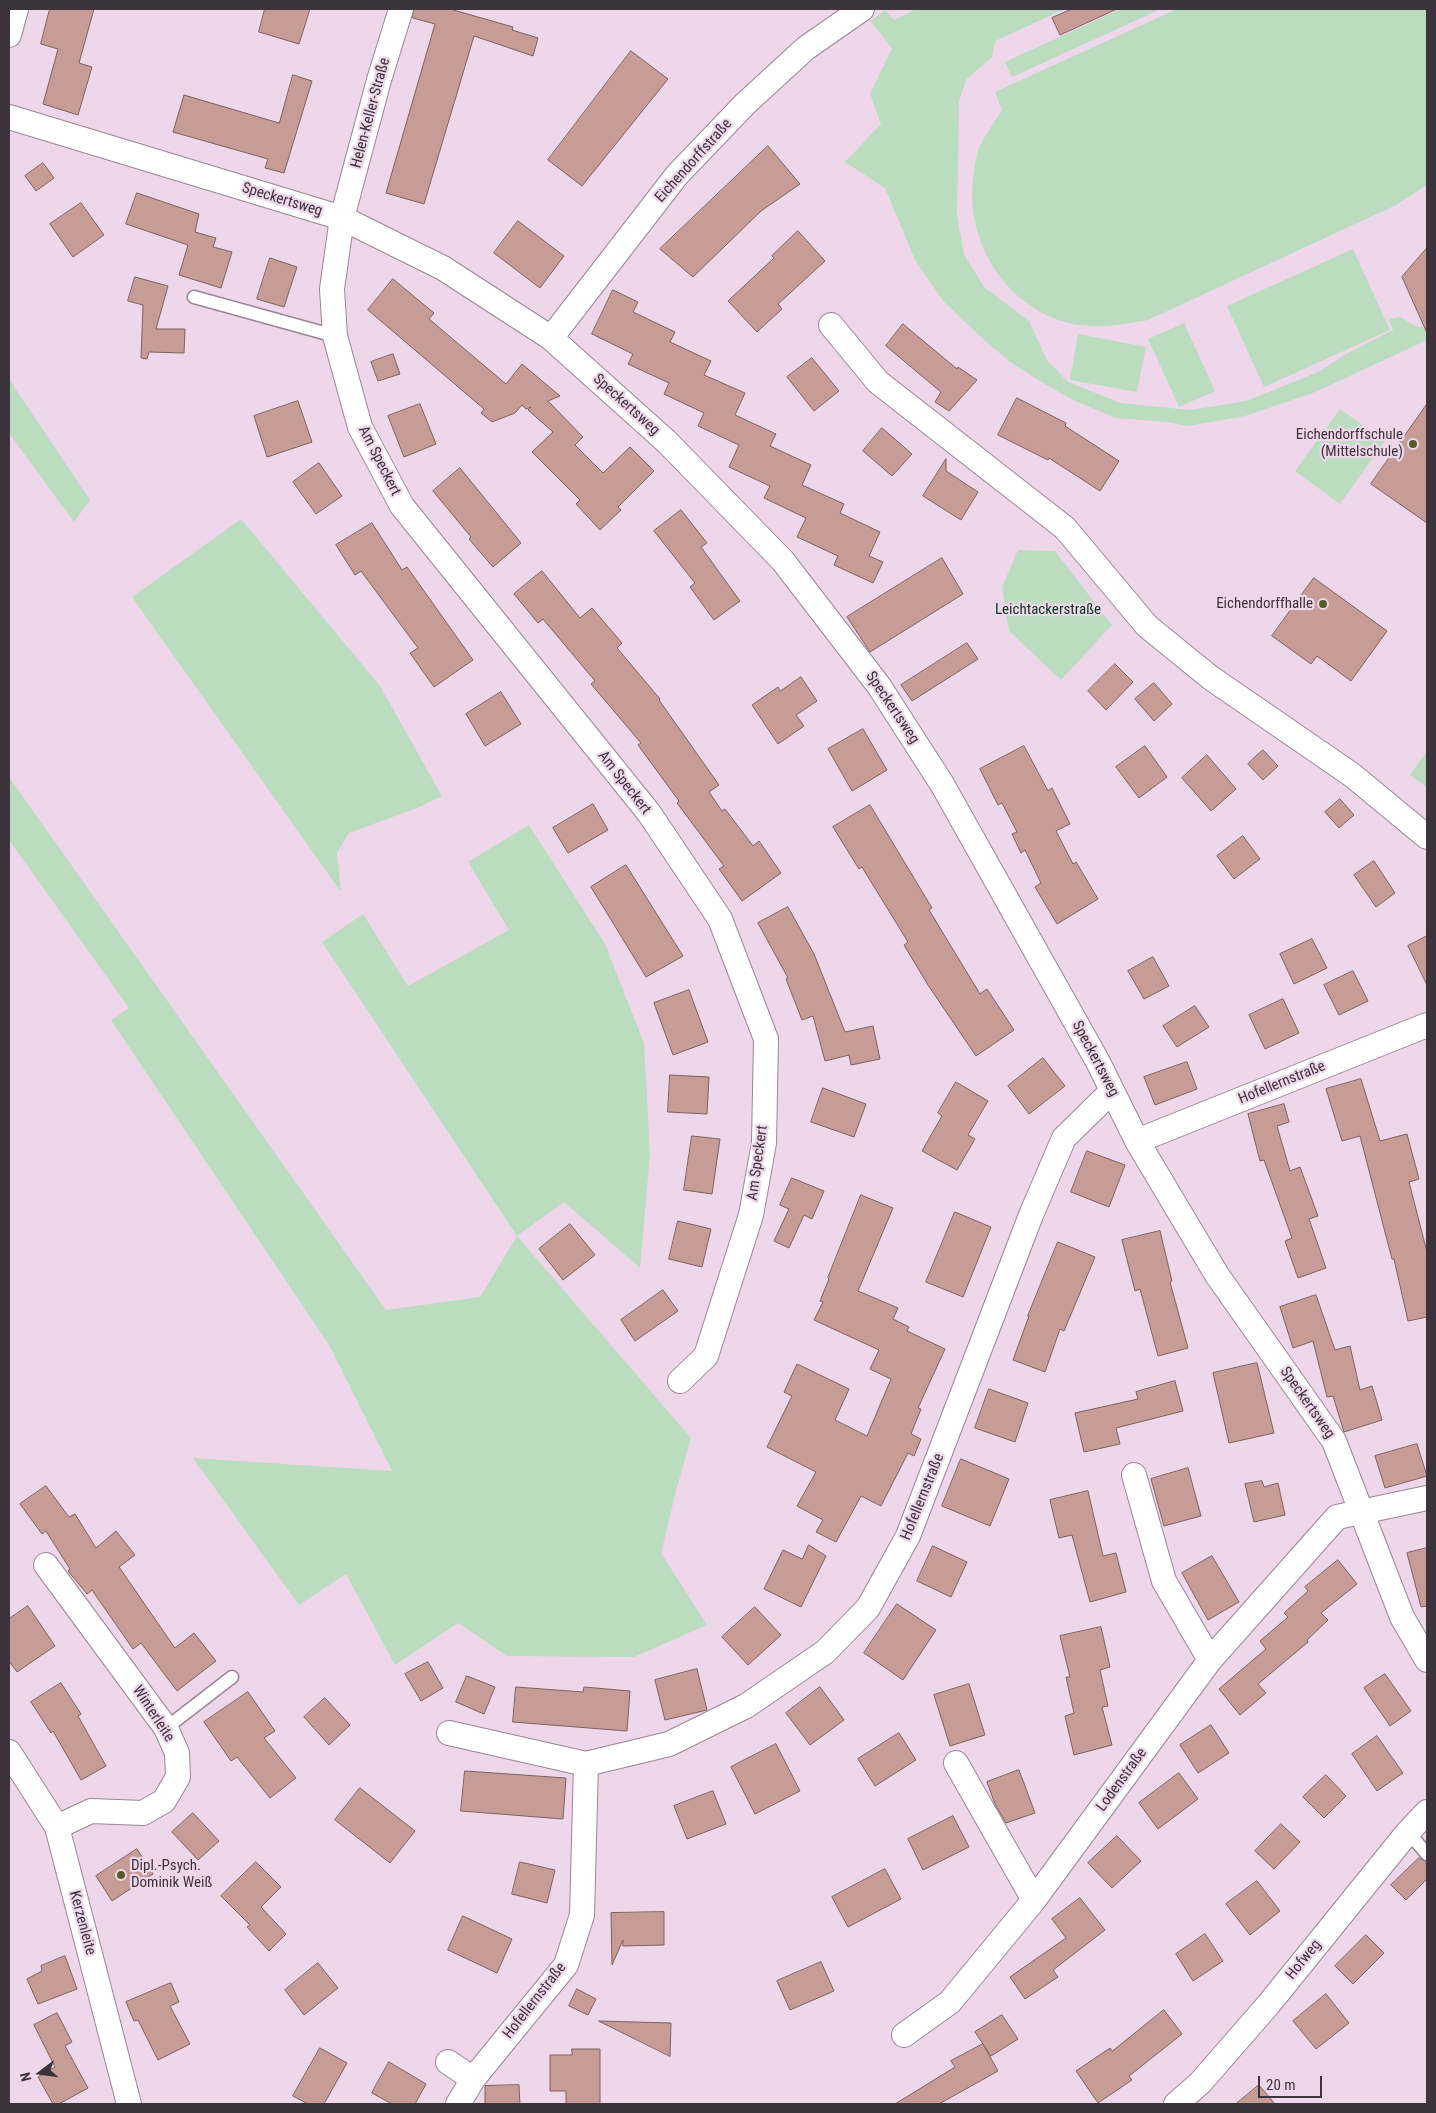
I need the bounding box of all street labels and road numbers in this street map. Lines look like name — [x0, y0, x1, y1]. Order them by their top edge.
street label: Helen-Keller-Straße — [348, 56, 394, 170]
street label: Eichendorffstraße — [652, 116, 736, 206]
street label: Speckertsweg — [240, 179, 324, 221]
street label: Speckertsweg — [589, 370, 663, 440]
street label: Am Speckert — [354, 423, 404, 499]
street label: Speckertsweg — [861, 668, 923, 748]
street label: Am Speckert — [594, 748, 654, 818]
street label: Speckertsweg — [1068, 1018, 1122, 1100]
street label: Hofellernstraße — [1236, 1057, 1328, 1109]
street label: Am Speckert — [744, 1124, 772, 1202]
street label: Speckertsweg — [1276, 1364, 1338, 1442]
street label: Hofellernstraße — [897, 1451, 949, 1543]
street label: Winterleite — [128, 1682, 178, 1746]
street label: Lodenstraße — [1093, 1745, 1151, 1815]
street label: Kerzenleite — [65, 1889, 99, 1957]
street label: Hofweg — [1283, 1937, 1325, 1983]
street label: Hofellernstraße — [500, 1959, 570, 2043]

